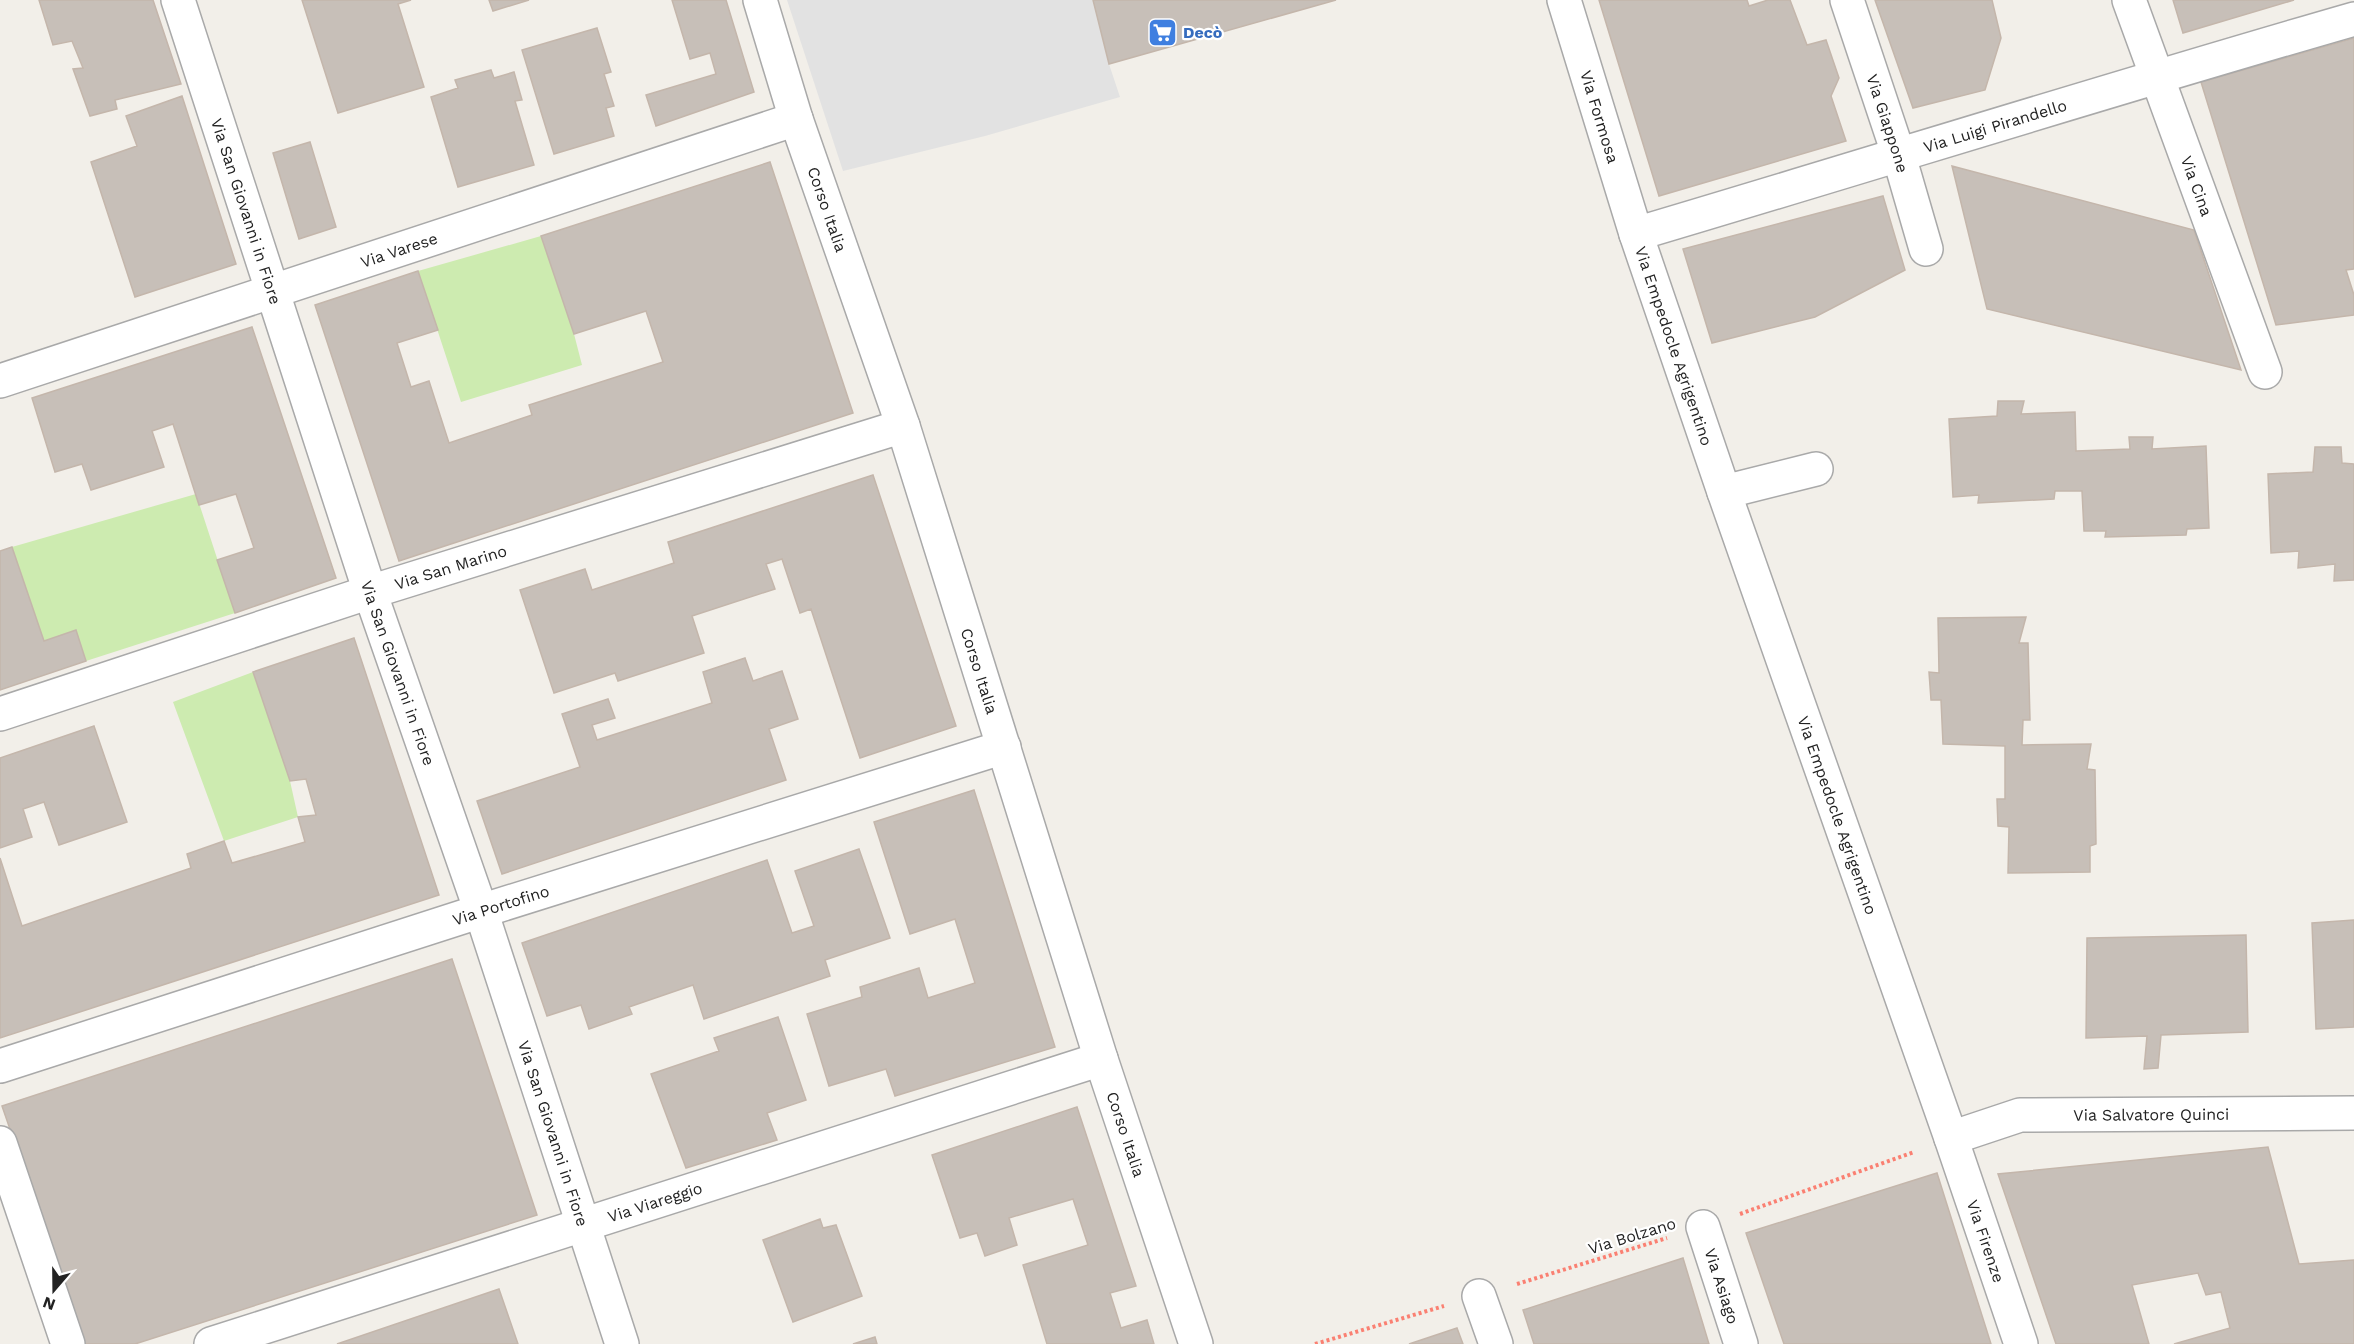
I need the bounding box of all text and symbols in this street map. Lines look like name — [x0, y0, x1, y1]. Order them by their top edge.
supermarket icon: Decò — [1146, 16, 1178, 48]
place label: Decò — [1183, 23, 1223, 42]
street label: Via Formosa — [1577, 68, 1623, 165]
street label: Via Giappone — [1863, 72, 1913, 175]
street label: Via Luigi Pirandello — [1921, 95, 2069, 156]
street label: Via San Giovanni in Fiore — [207, 116, 286, 307]
street label: Via Cina — [2177, 153, 2217, 219]
street label: Corso Italia — [804, 164, 851, 255]
street label: Via Varese — [358, 228, 440, 271]
street label: Via Empedocle Agrigentino — [1631, 244, 1717, 448]
street label: Via San Marino — [392, 541, 509, 593]
street label: Via San Giovanni in Fiore — [357, 578, 439, 768]
street label: Corso Italia — [957, 626, 1002, 716]
street label: Via Empedocle Agrigentino — [1794, 713, 1881, 917]
street label: Via Portofino — [450, 881, 551, 929]
street label: Via San Giovanni in Fiore — [514, 1038, 593, 1229]
street label: Corso Italia — [1103, 1089, 1149, 1180]
street label: Via Salvatore Quinci — [2073, 1104, 2229, 1124]
street label: Via Viareggio — [605, 1178, 705, 1226]
street label: Via Firenze — [1963, 1197, 2009, 1285]
street label: Via Bolzano — [1586, 1214, 1678, 1258]
street label: Via Asiago — [1701, 1246, 1743, 1326]
north arrow — [24, 1260, 84, 1320]
text: N — [40, 1293, 58, 1315]

